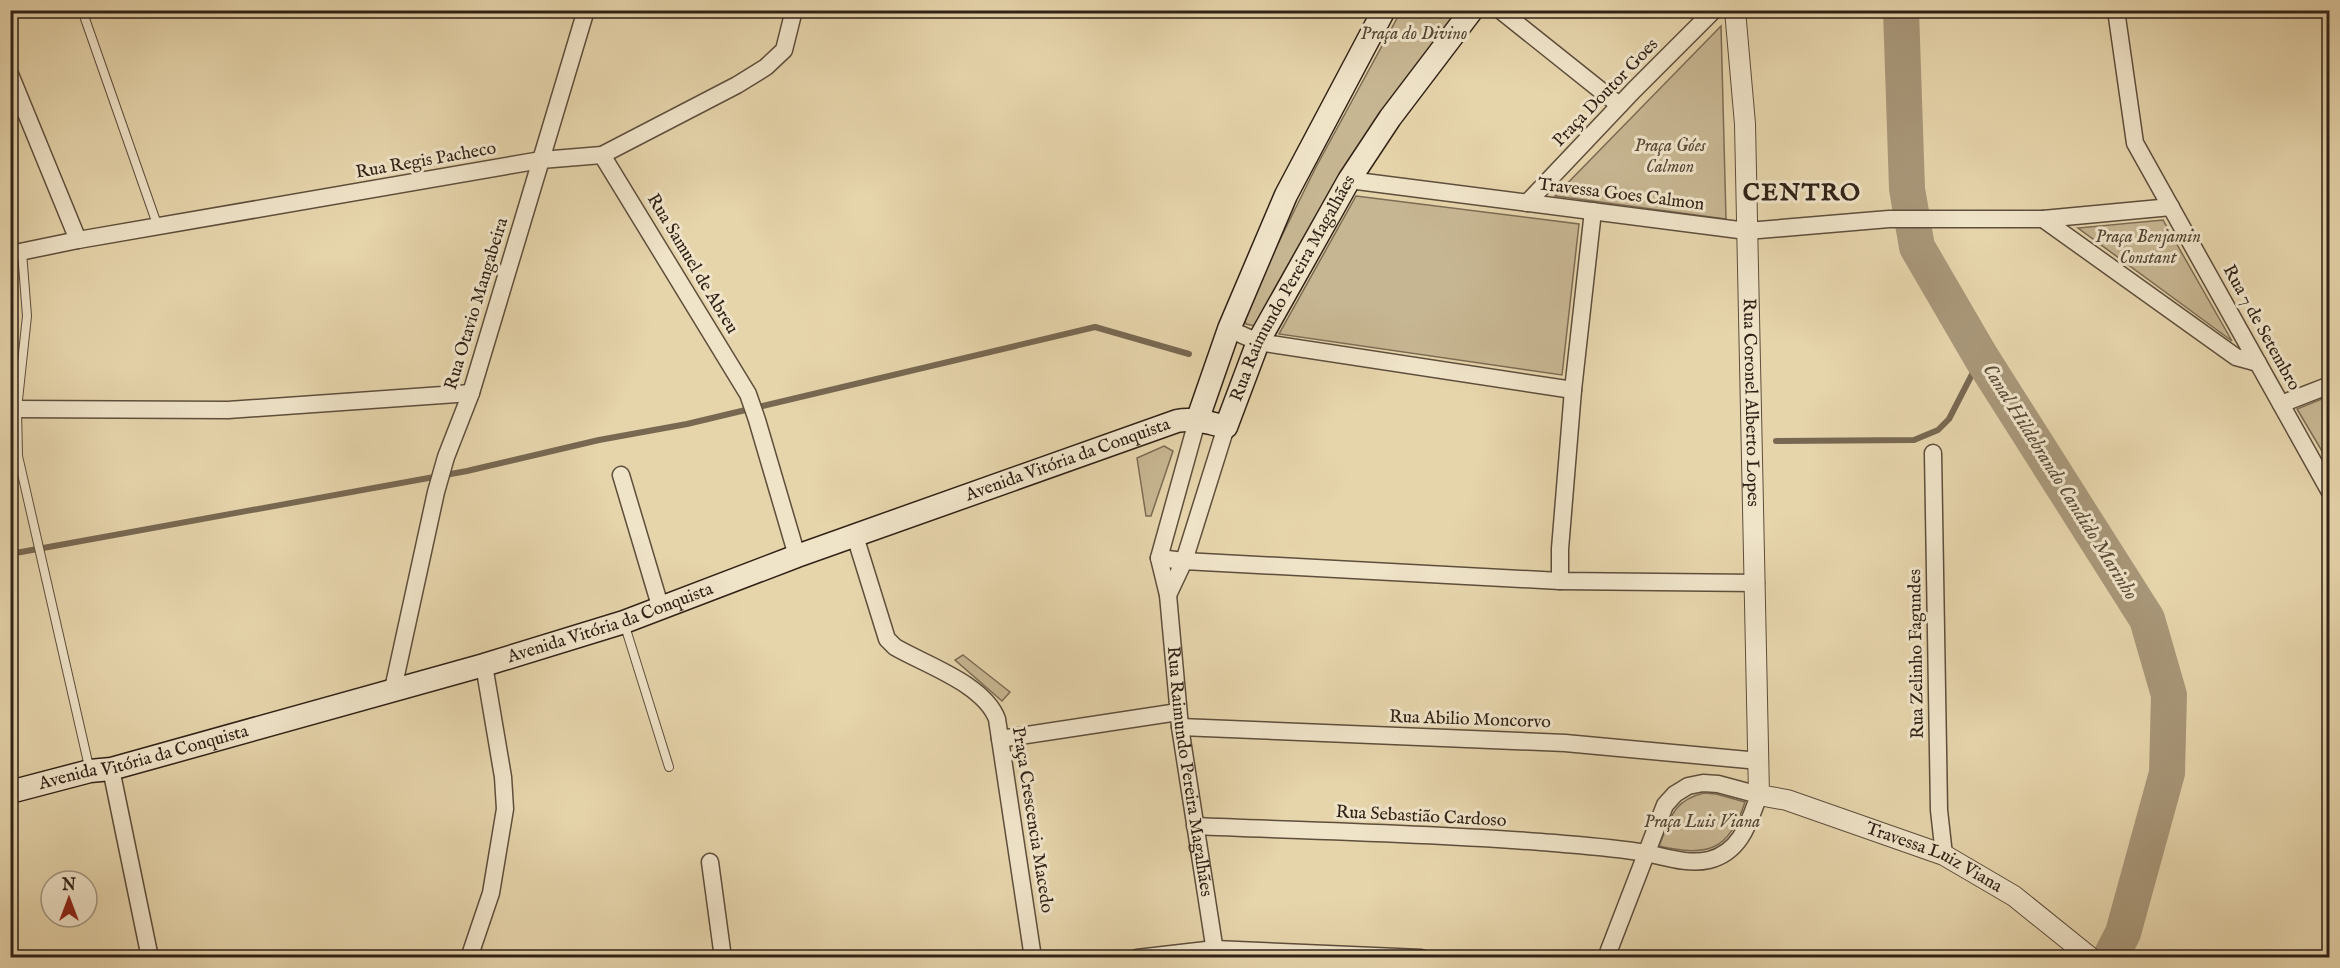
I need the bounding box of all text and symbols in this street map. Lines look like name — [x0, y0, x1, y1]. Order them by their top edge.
park label: Praça do Divino — [1361, 23, 1467, 46]
street label: Praça Doutor Goes — [1548, 34, 1664, 152]
park label: Praça Góes Calmon — [1634, 135, 1707, 179]
street label: Rua Regis Pacheco — [354, 137, 498, 185]
street label: Rua Raimundo Pereira Magalhães — [1225, 170, 1361, 405]
street label: Travessa Goes Calmon — [1536, 173, 1706, 217]
district label: CENTRO — [1743, 178, 1861, 209]
street label: Rua Samuel de Abreu — [641, 190, 743, 338]
street label: Rua Otavio Mangabeira — [440, 215, 514, 393]
park label: Praça Benjamin Constant — [2095, 226, 2201, 270]
street label: Rua 7 de Setembro — [2217, 261, 2305, 395]
street label: Rua Coronel Alberto Lopes — [1737, 298, 1764, 507]
water label: Canal Hildebrando Candido Marinho — [1977, 359, 2143, 605]
street label: Avenida Vitória da Conquista — [961, 413, 1174, 507]
street label: Rua Zelinho Fagundes — [1904, 569, 1930, 739]
street label: Avenida Vitória da Conquista — [504, 577, 717, 669]
street label: Rua Raimundo Pereira Magalhães — [1161, 645, 1218, 898]
street label: Rua Abilio Moncorvo — [1389, 706, 1552, 734]
street label: Avenida Vitória da Conquista — [35, 720, 251, 796]
street label: Praça Crescencia Macedo — [1006, 725, 1058, 915]
street label: Rua Sebastião Cardoso — [1335, 801, 1507, 833]
park label: Praça Luis Viana — [1644, 811, 1760, 834]
street label: Travessa Luiz Viana — [1863, 817, 2006, 898]
north arrow — [39, 869, 99, 929]
text: N — [61, 876, 76, 896]

